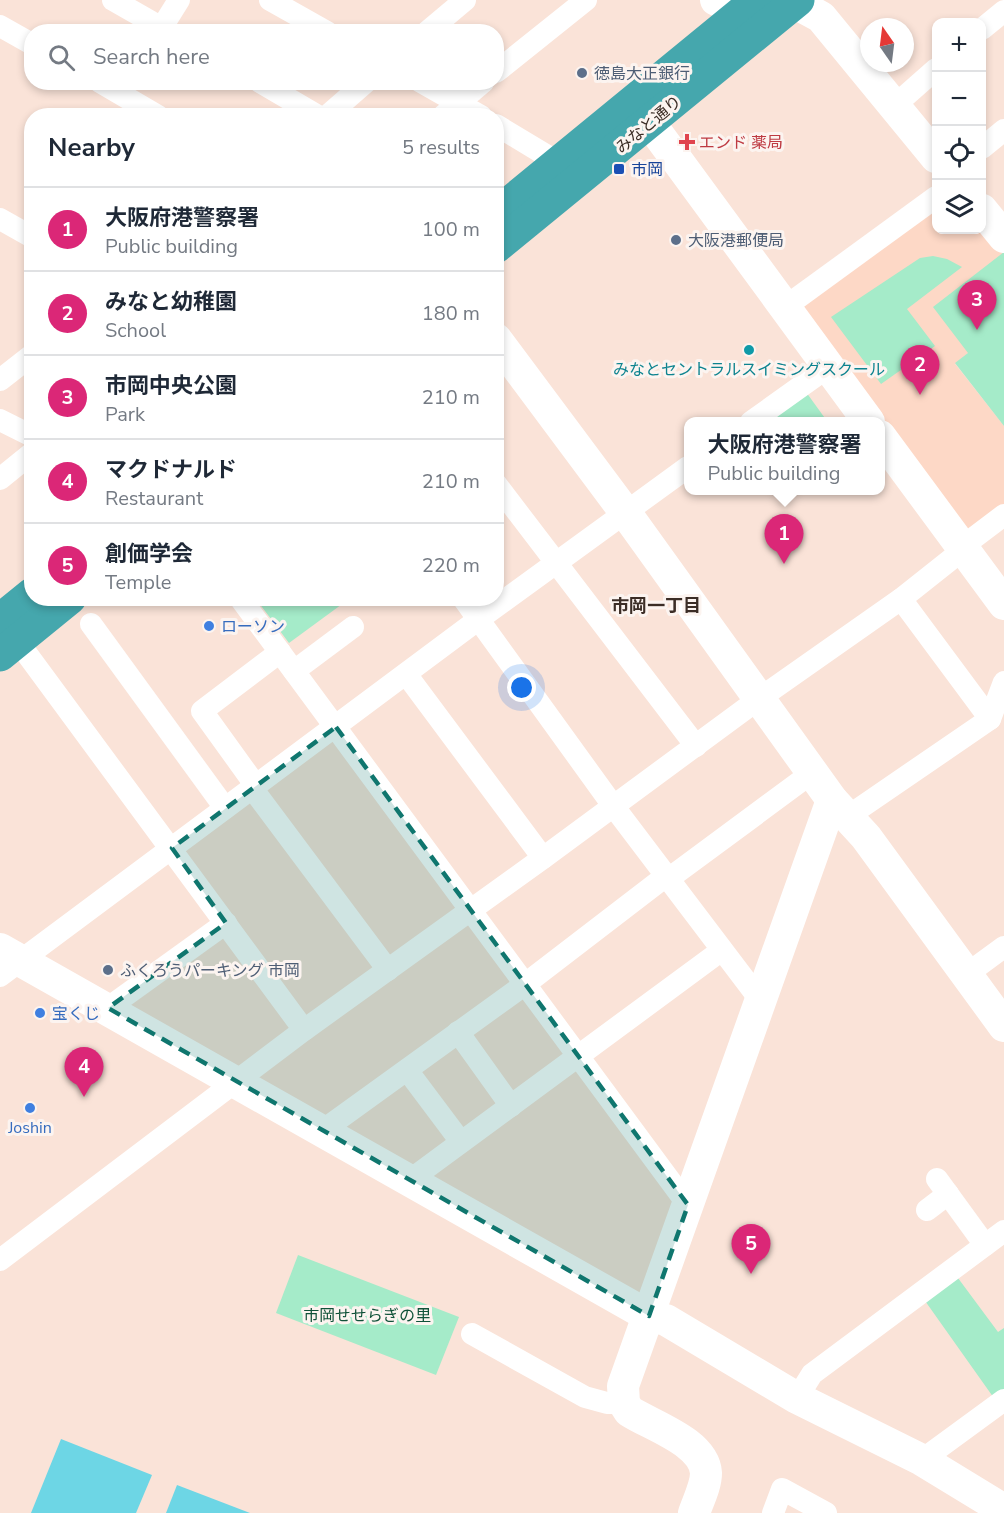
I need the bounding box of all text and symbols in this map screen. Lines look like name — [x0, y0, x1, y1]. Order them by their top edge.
north arrow — [860, 18, 914, 72]
map controls — [932, 18, 986, 234]
button: + — [932, 18, 986, 72]
search box — [24, 24, 504, 90]
icon: search — [45, 41, 78, 74]
text: Search here — [93, 42, 210, 72]
place label: 徳島大正銀行 — [594, 63, 690, 85]
marker: 徳島大正銀行 — [575, 66, 589, 80]
button: − — [932, 72, 986, 126]
street label: みなと通り — [611, 91, 686, 159]
button: locate — [932, 126, 986, 180]
text: Nearby — [48, 130, 135, 165]
place label: エンド 薬局 — [699, 132, 783, 154]
text: 5 results — [402, 134, 480, 161]
marker: エンド 薬局 — [680, 135, 694, 149]
place label: 市岡 — [631, 159, 663, 181]
marker: 市岡 — [612, 162, 626, 176]
button: layers — [932, 180, 986, 234]
text: 大阪府港警察署 — [105, 203, 259, 233]
text: 1 — [62, 216, 74, 243]
text: 100 m — [422, 216, 480, 243]
place label: 大阪港郵便局 — [688, 230, 784, 252]
text: Public building — [105, 233, 238, 260]
marker: 大阪港郵便局 — [669, 233, 683, 247]
pin: 3 — [958, 280, 996, 330]
text: みなと幼稚園 — [105, 287, 237, 317]
text: 2 — [62, 300, 74, 327]
text: 180 m — [422, 300, 480, 327]
text: School — [105, 317, 166, 344]
marker: みなとセントラルスイミングスクール — [742, 343, 756, 357]
pin: 2 — [900, 346, 940, 395]
place label: みなとセントラルスイミングスクール — [613, 359, 885, 381]
text: 市岡中央公園 — [105, 371, 237, 401]
text: 3 — [62, 384, 74, 411]
text: 210 m — [422, 384, 480, 411]
text: Park — [105, 401, 145, 428]
popup — [684, 417, 885, 495]
text: 大阪府港警察署 — [707, 430, 862, 460]
text: マクドナルド — [105, 455, 237, 485]
text: Public building — [707, 460, 841, 487]
text: 4 — [62, 468, 74, 495]
text: 210 m — [422, 468, 480, 495]
text: Restaurant — [105, 485, 203, 512]
pin: 1 — [764, 514, 804, 564]
text: 創価学会 — [105, 539, 193, 569]
text: 5 — [62, 552, 74, 579]
text: 220 m — [422, 552, 480, 579]
text: Temple — [105, 569, 171, 596]
district label: 市岡一丁目 — [611, 594, 701, 618]
place label: ローソン — [221, 616, 285, 638]
marker: ローソン — [202, 619, 216, 633]
your location — [507, 673, 536, 702]
place label: ふくろうパーキング 市岡 — [120, 960, 300, 982]
marker: ふくろうパーキング 市岡 — [101, 963, 115, 977]
place label: 宝くじ — [52, 1003, 100, 1025]
marker: 宝くじ — [33, 1006, 47, 1020]
pin: 4 — [64, 1048, 104, 1097]
marker: Joshin — [23, 1101, 37, 1115]
place label: Joshin — [7, 1117, 52, 1139]
pin: 5 — [732, 1224, 771, 1274]
park label: 市岡せせらぎの里 — [303, 1305, 431, 1327]

